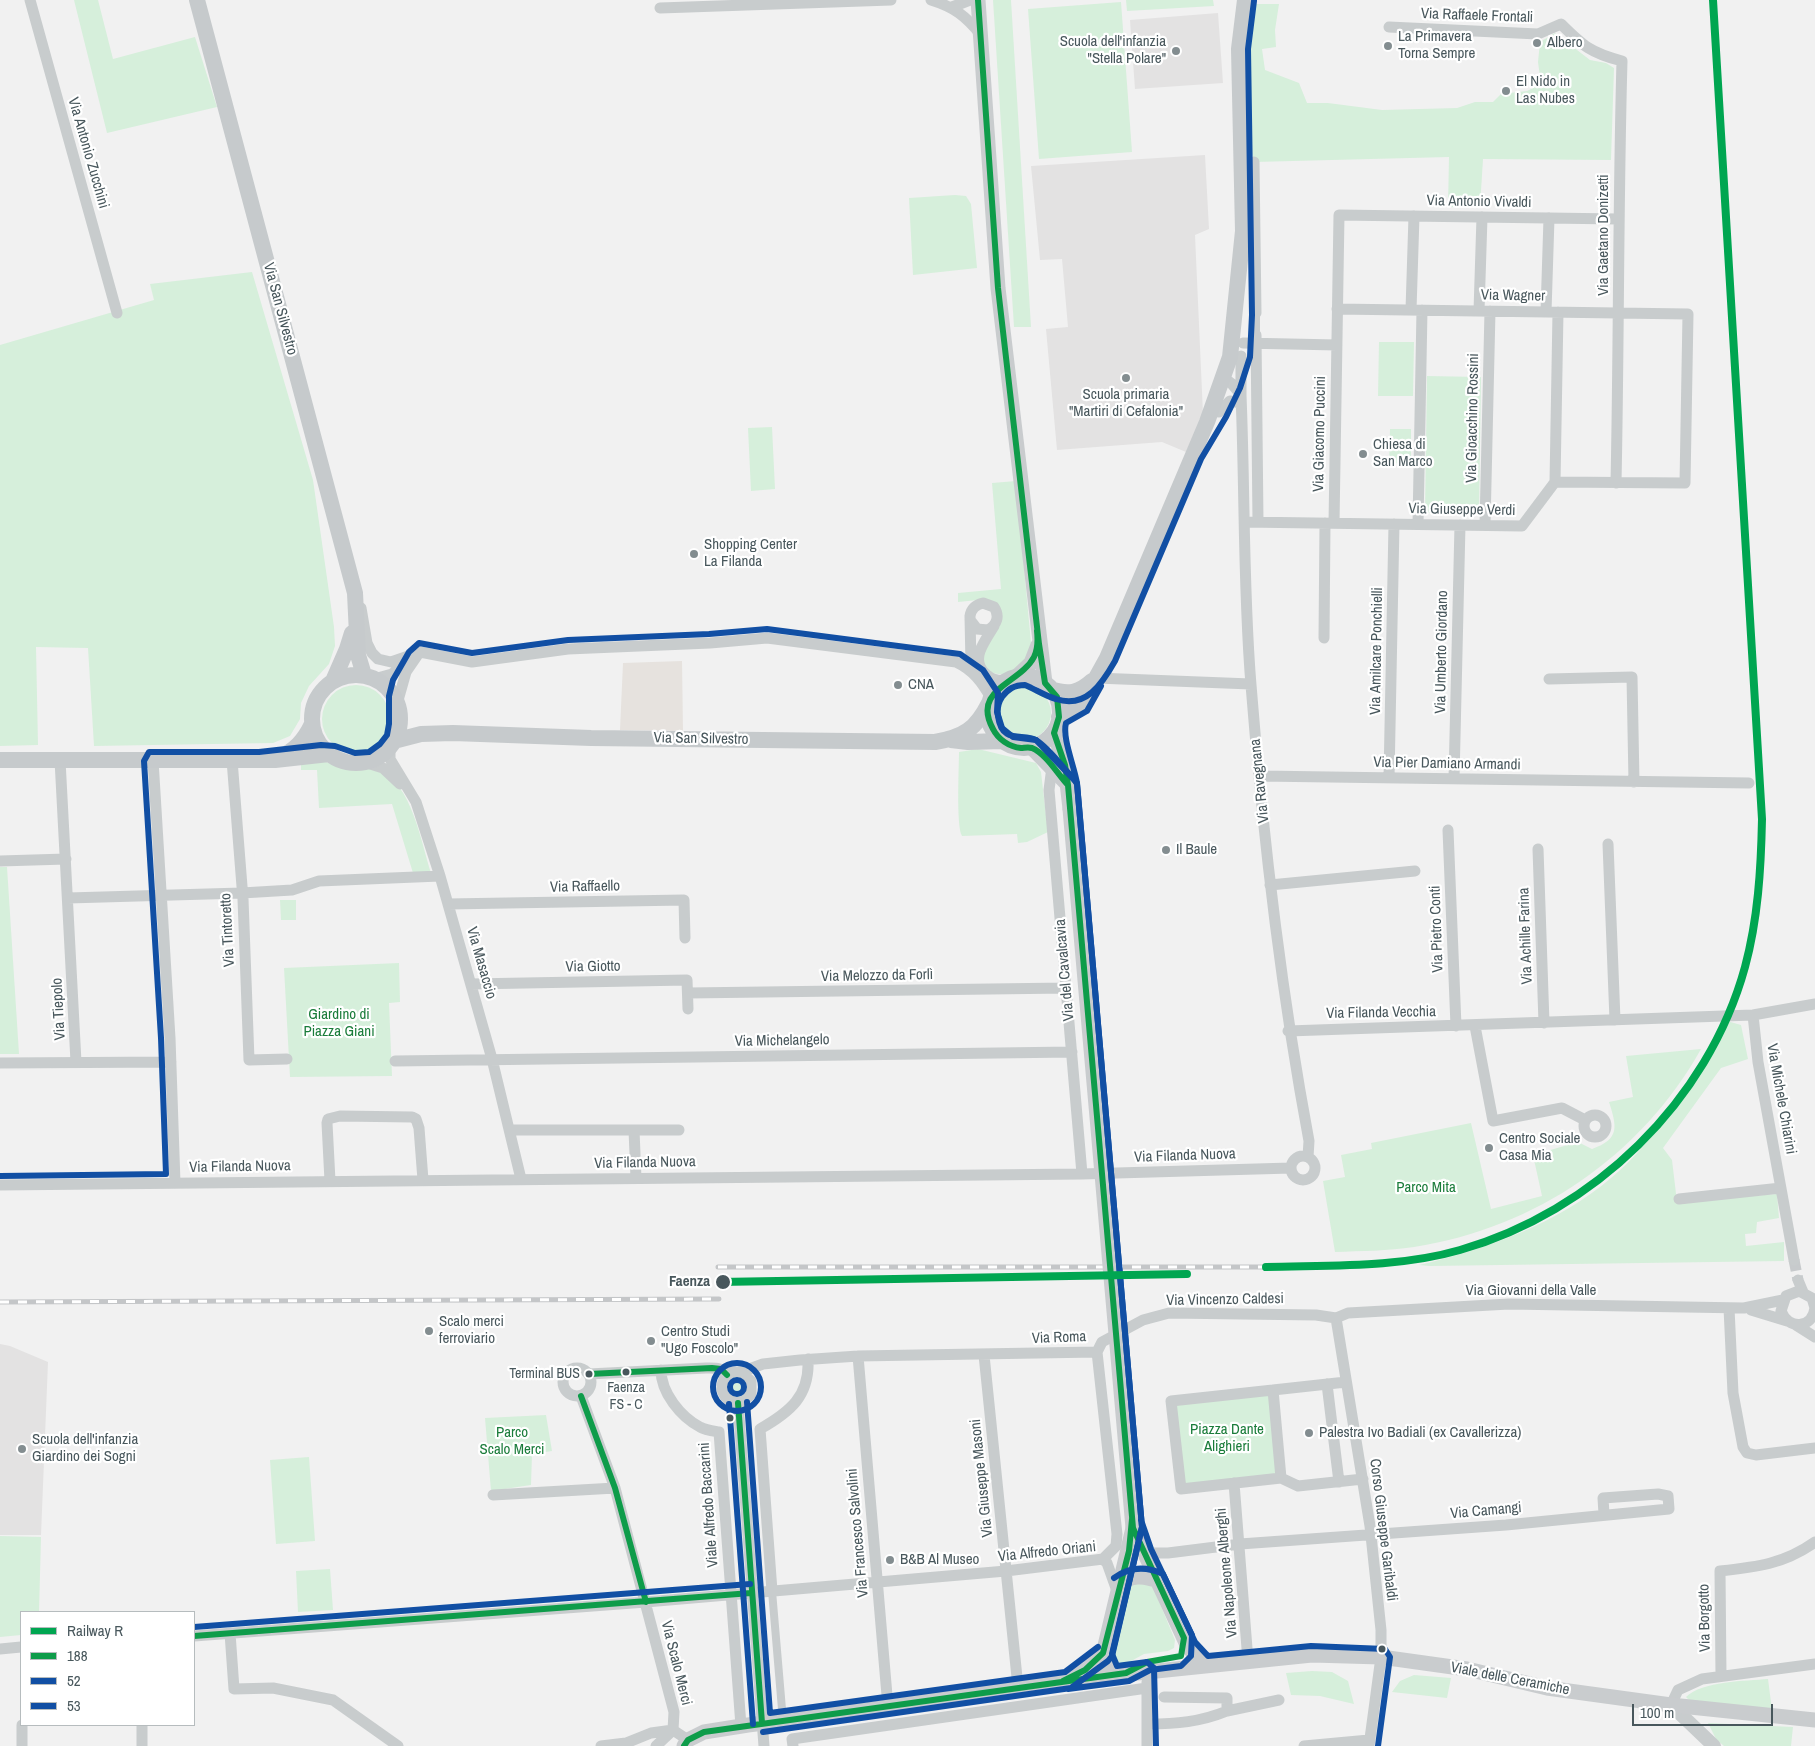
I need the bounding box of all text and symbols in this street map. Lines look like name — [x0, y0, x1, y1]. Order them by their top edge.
street label: Via Raffaele Frontali — [1421, 5, 1533, 27]
place label: La Primavera Torna Sempre — [1398, 28, 1475, 63]
place label: Scuola dell'infanzia "Stella Polare" — [1060, 33, 1166, 68]
place label: Albero — [1547, 34, 1583, 52]
marker: Albero — [1531, 37, 1543, 49]
marker: La Primavera Torna Sempre — [1382, 40, 1394, 52]
marker: Scuola dell'infanzia "Stella Polare" — [1170, 45, 1182, 57]
place label: El Nido in Las Nubes — [1516, 73, 1575, 108]
marker: El Nido in Las Nubes — [1500, 85, 1512, 97]
street label: Via Antonio Zucchini — [64, 95, 112, 211]
street label: Via Gaetano Donizetti — [1595, 174, 1613, 296]
street label: Via Antonio Vivaldi — [1426, 192, 1532, 212]
street label: Via San Silvestro — [259, 261, 301, 357]
street label: Via Wagner — [1481, 286, 1545, 306]
street label: Via Gioacchino Rossini — [1463, 353, 1483, 483]
marker: Scuola primaria "Martiri di Cefalonia" — [1120, 372, 1132, 384]
street label: Via Giacomo Puccini — [1310, 376, 1330, 492]
place label: Scuola primaria "Martiri di Cefalonia" — [1069, 386, 1183, 421]
place label: Chiesa di San Marco — [1373, 436, 1432, 471]
marker: Chiesa di San Marco — [1357, 448, 1369, 460]
street label: Via Giuseppe Verdi — [1408, 500, 1516, 520]
place label: Shopping Center La Filanda — [704, 536, 797, 571]
marker: Shopping Center La Filanda — [688, 548, 700, 560]
street label: Via Amilcare Ponchielli — [1367, 587, 1387, 715]
street label: Via Umberto Giordano — [1432, 590, 1452, 714]
place label: CNA — [908, 676, 934, 694]
marker: CNA — [892, 679, 904, 691]
street label: Via San Silvestro — [653, 729, 749, 749]
street label: Via Ravegnana — [1247, 738, 1273, 824]
street label: Via Pier Damiano Armandi — [1373, 754, 1521, 774]
place label: Il Baule — [1176, 841, 1217, 859]
marker: Il Baule — [1160, 844, 1172, 856]
street label: Via Raffaello — [550, 877, 620, 897]
street label: Via Pietro Conti — [1426, 885, 1448, 973]
street label: Via Achille Farina — [1515, 887, 1537, 985]
street label: Via Tintoretto — [217, 893, 239, 967]
street label: Via del Cavalcavia — [1052, 918, 1078, 1022]
street label: Via Masaccio — [462, 925, 500, 1001]
street label: Via Giotto — [565, 958, 621, 976]
street label: Via Melozzo da Forlì — [821, 966, 933, 986]
street label: Via Tiepolo — [48, 977, 70, 1041]
street label: Via Filanda Vecchia — [1326, 1003, 1436, 1023]
park label: Giardino di Piazza Giani — [303, 1006, 375, 1041]
street label: Via Michelangelo — [734, 1031, 830, 1051]
street label: Via Michele Chiarini — [1762, 1042, 1800, 1156]
place label: Centro Sociale Casa Mia — [1499, 1130, 1580, 1165]
marker: Centro Sociale Casa Mia — [1483, 1142, 1495, 1154]
street label: Via Filanda Nuova — [1134, 1145, 1236, 1167]
street label: Via Filanda Nuova — [594, 1153, 696, 1173]
street label: Via Filanda Nuova — [189, 1157, 291, 1177]
park label: Parco Mita — [1396, 1179, 1456, 1197]
place label: Faenza — [669, 1273, 710, 1291]
marker: Faenza — [714, 1273, 732, 1291]
street label: Via Giovanni della Valle — [1466, 1282, 1596, 1300]
street label: Via Vincenzo Caldesi — [1166, 1290, 1284, 1310]
place label: Scalo merci ferroviario — [439, 1313, 504, 1348]
place label: Centro Studi "Ugo Foscolo" — [661, 1323, 738, 1358]
marker: Scalo merci ferroviario — [423, 1325, 435, 1337]
street label: Via Roma — [1031, 1328, 1087, 1348]
marker: Centro Studi "Ugo Foscolo" — [645, 1335, 657, 1347]
place label: Terminal BUS — [509, 1366, 580, 1382]
marker: Faenza FS - C — [621, 1367, 631, 1377]
marker: Terminal BUS — [584, 1369, 594, 1379]
place label: Faenza FS - C — [607, 1380, 645, 1412]
unlabelled marker — [725, 1413, 735, 1423]
street label: Via Giuseppe Masoni — [967, 1418, 997, 1538]
park label: Piazza Dante Alighieri — [1190, 1421, 1264, 1456]
park label: Parco Scalo Merci — [480, 1424, 544, 1459]
place label: Palestra Ivo Badiali (ex Cavallerizza) — [1319, 1424, 1521, 1442]
marker: Palestra Ivo Badiali (ex Cavallerizza) — [1303, 1427, 1315, 1439]
place label: Scuola dell'infanzia Giardino dei Sogni — [32, 1431, 138, 1466]
street label: Viale Alfredo Baccarini — [696, 1442, 722, 1568]
marker: Scuola dell'infanzia Giardino dei Sogni — [16, 1443, 28, 1455]
street label: Corso Giuseppe Garibaldi — [1365, 1458, 1401, 1602]
street label: Via Francesco Salvolini — [843, 1468, 873, 1598]
street label: Via Camangi — [1450, 1499, 1522, 1523]
street label: Via Napoleone Alberghi — [1212, 1507, 1242, 1639]
street label: Via Alfredo Oriani — [997, 1538, 1097, 1566]
place label: B&B Al Museo — [900, 1551, 979, 1569]
marker: B&B Al Museo — [884, 1554, 896, 1566]
street label: Via Borgotto — [1695, 1584, 1715, 1652]
legend — [20, 1611, 195, 1726]
street label: Via Scalo Merci — [657, 1619, 695, 1707]
text: Railway R — [67, 1620, 123, 1641]
unlabelled marker — [1377, 1644, 1387, 1654]
text: 188 — [67, 1645, 88, 1666]
street label: Viale delle Ceramiche — [1449, 1659, 1571, 1699]
text: 52 — [67, 1670, 81, 1691]
scale bar — [1635, 1694, 1776, 1726]
text: 53 — [67, 1695, 81, 1716]
text: 100 m — [1640, 1702, 1674, 1723]

